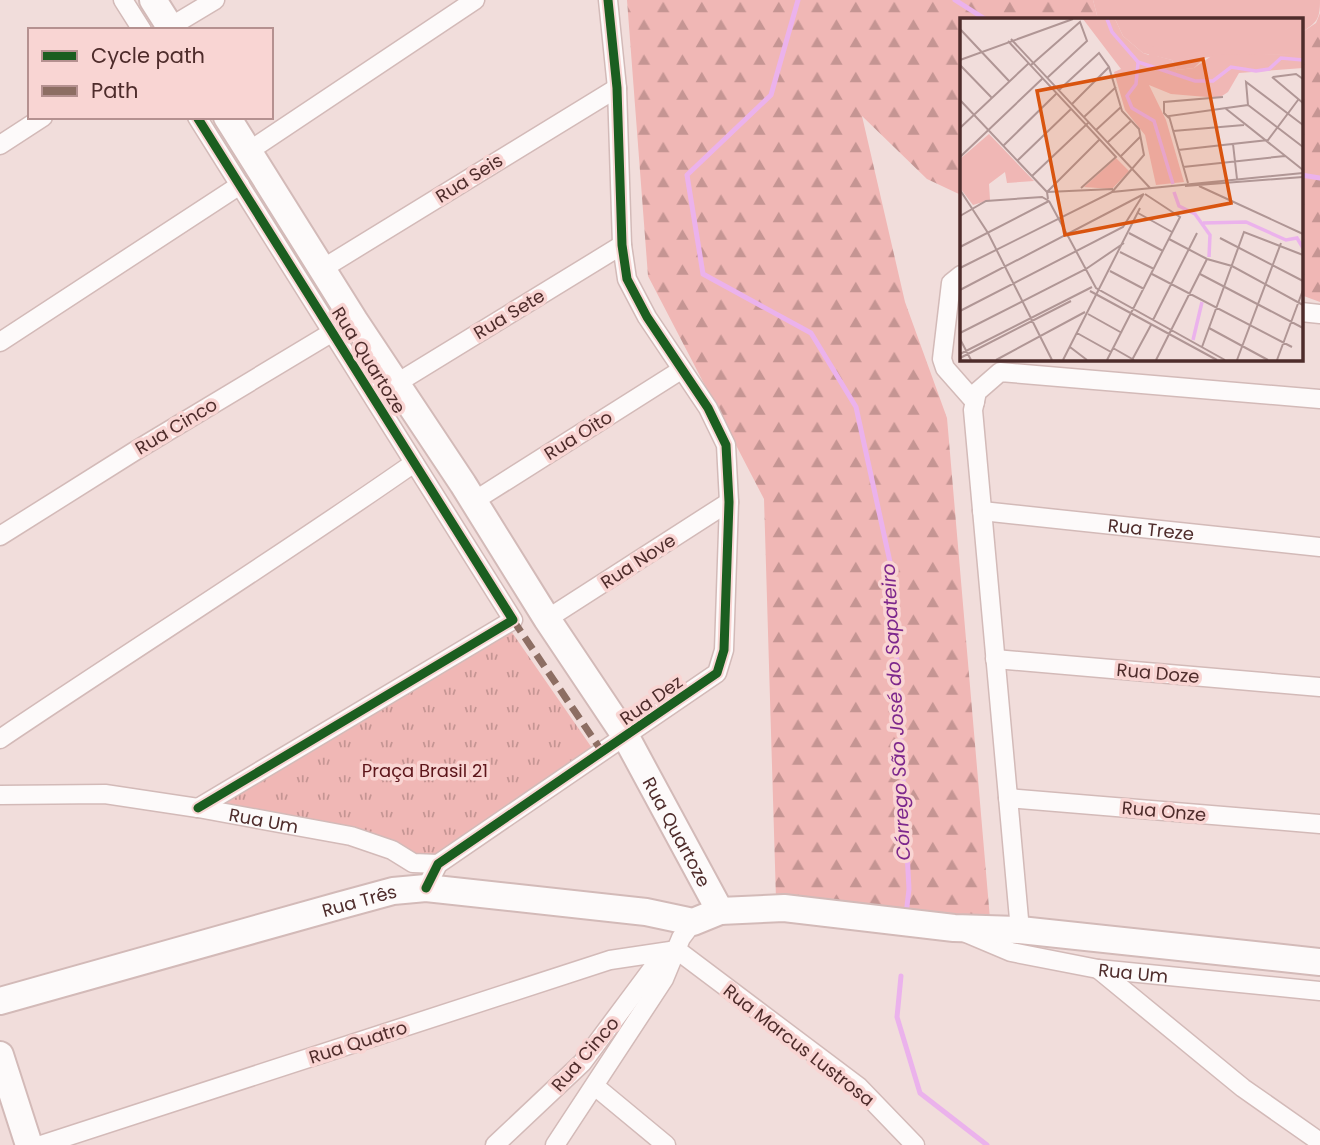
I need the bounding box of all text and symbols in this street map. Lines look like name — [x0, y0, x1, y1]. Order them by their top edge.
inset map — [960, 18, 1302, 360]
legend — [28, 28, 273, 119]
text: Cycle path — [91, 41, 205, 70]
text: Path — [91, 76, 138, 105]
street label: Rua Seis — [431, 148, 507, 208]
street label: Rua Sete — [469, 283, 549, 345]
street label: Rua Quartoze — [326, 302, 412, 418]
street label: Rua Cinco — [130, 392, 222, 460]
street label: Rua Oito — [539, 404, 617, 466]
street label: Rua Treze — [1107, 512, 1195, 546]
street label: Rua Nove — [596, 527, 680, 595]
water label: Córrego São José do Sapateiro — [875, 563, 917, 861]
street label: Rua Doze — [1116, 657, 1200, 689]
street label: Rua Dez — [615, 669, 687, 731]
park label: Praça Brasil 21 — [362, 758, 488, 783]
street label: Rua Quartoze — [637, 772, 717, 891]
street label: Rua Onze — [1121, 795, 1207, 827]
street label: Rua Um — [227, 801, 301, 839]
street label: Rua Três — [319, 878, 399, 922]
street label: Rua Um — [1097, 957, 1169, 988]
street label: Rua Marcus Lustrosa — [718, 978, 880, 1112]
street label: Rua Cinco — [545, 1011, 625, 1097]
street label: Rua Quatro — [306, 1014, 410, 1070]

